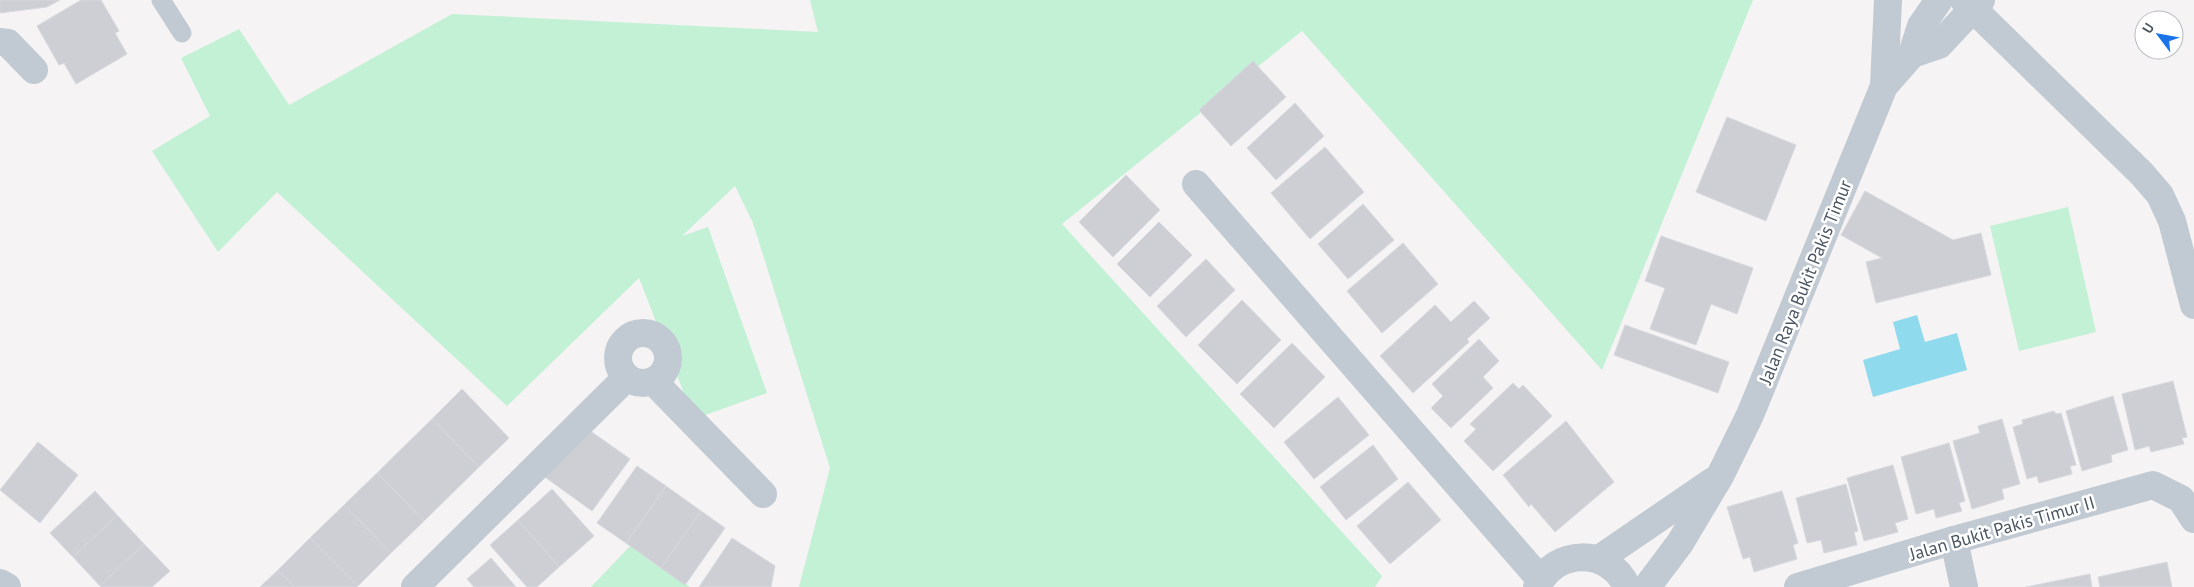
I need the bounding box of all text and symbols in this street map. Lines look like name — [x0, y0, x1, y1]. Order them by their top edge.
north arrow — [2134, 10, 2184, 60]
text: U — [2138, 20, 2158, 37]
street label: Jalan Raya Bukit Pakis Timur — [1753, 177, 1857, 388]
street label: Jalan Bukit Pakis Timur II — [1906, 491, 2097, 566]

